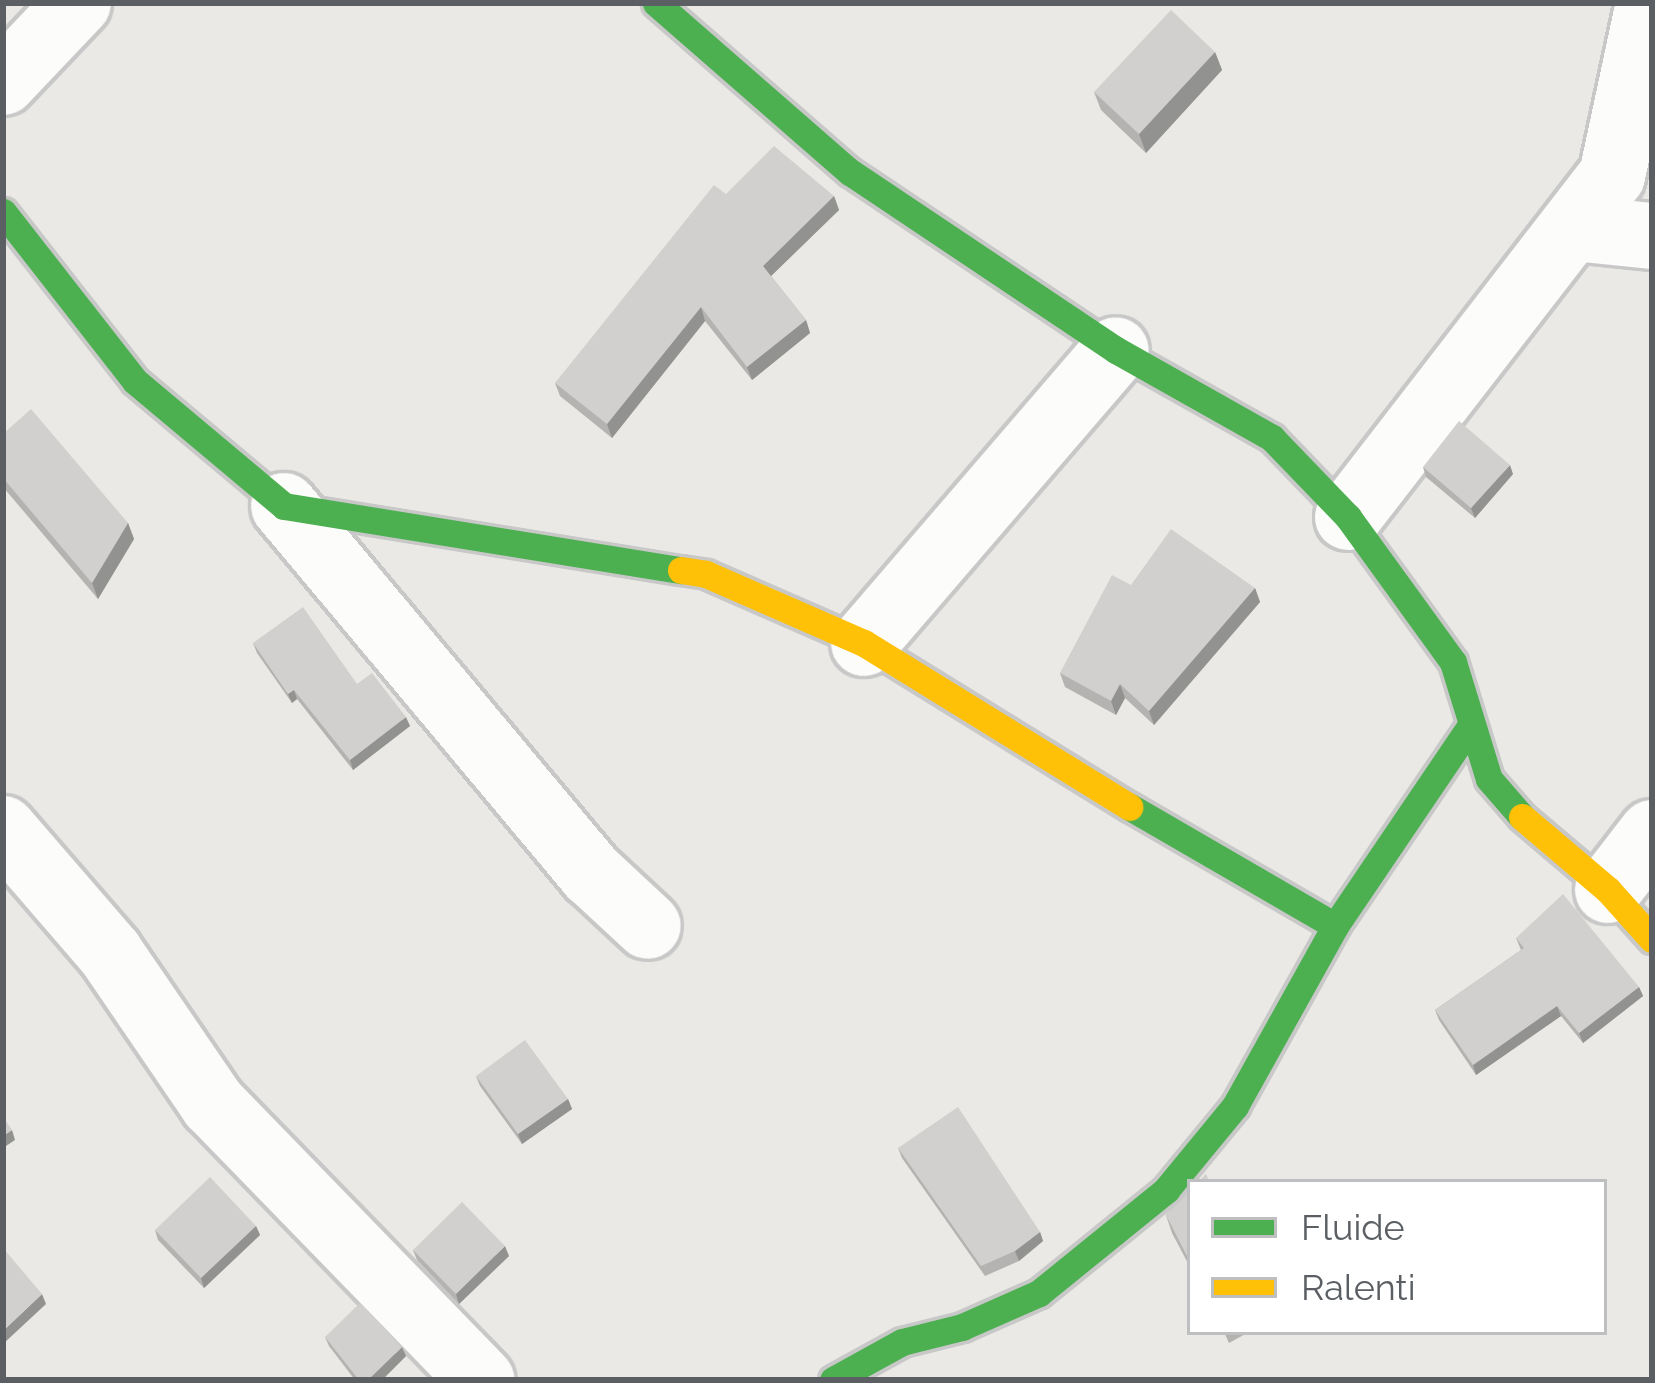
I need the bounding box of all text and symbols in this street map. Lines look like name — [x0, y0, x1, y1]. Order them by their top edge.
legend — [1187, 1179, 1607, 1335]
text: Fluide — [1301, 1206, 1405, 1248]
text: Ralenti — [1301, 1266, 1416, 1308]

